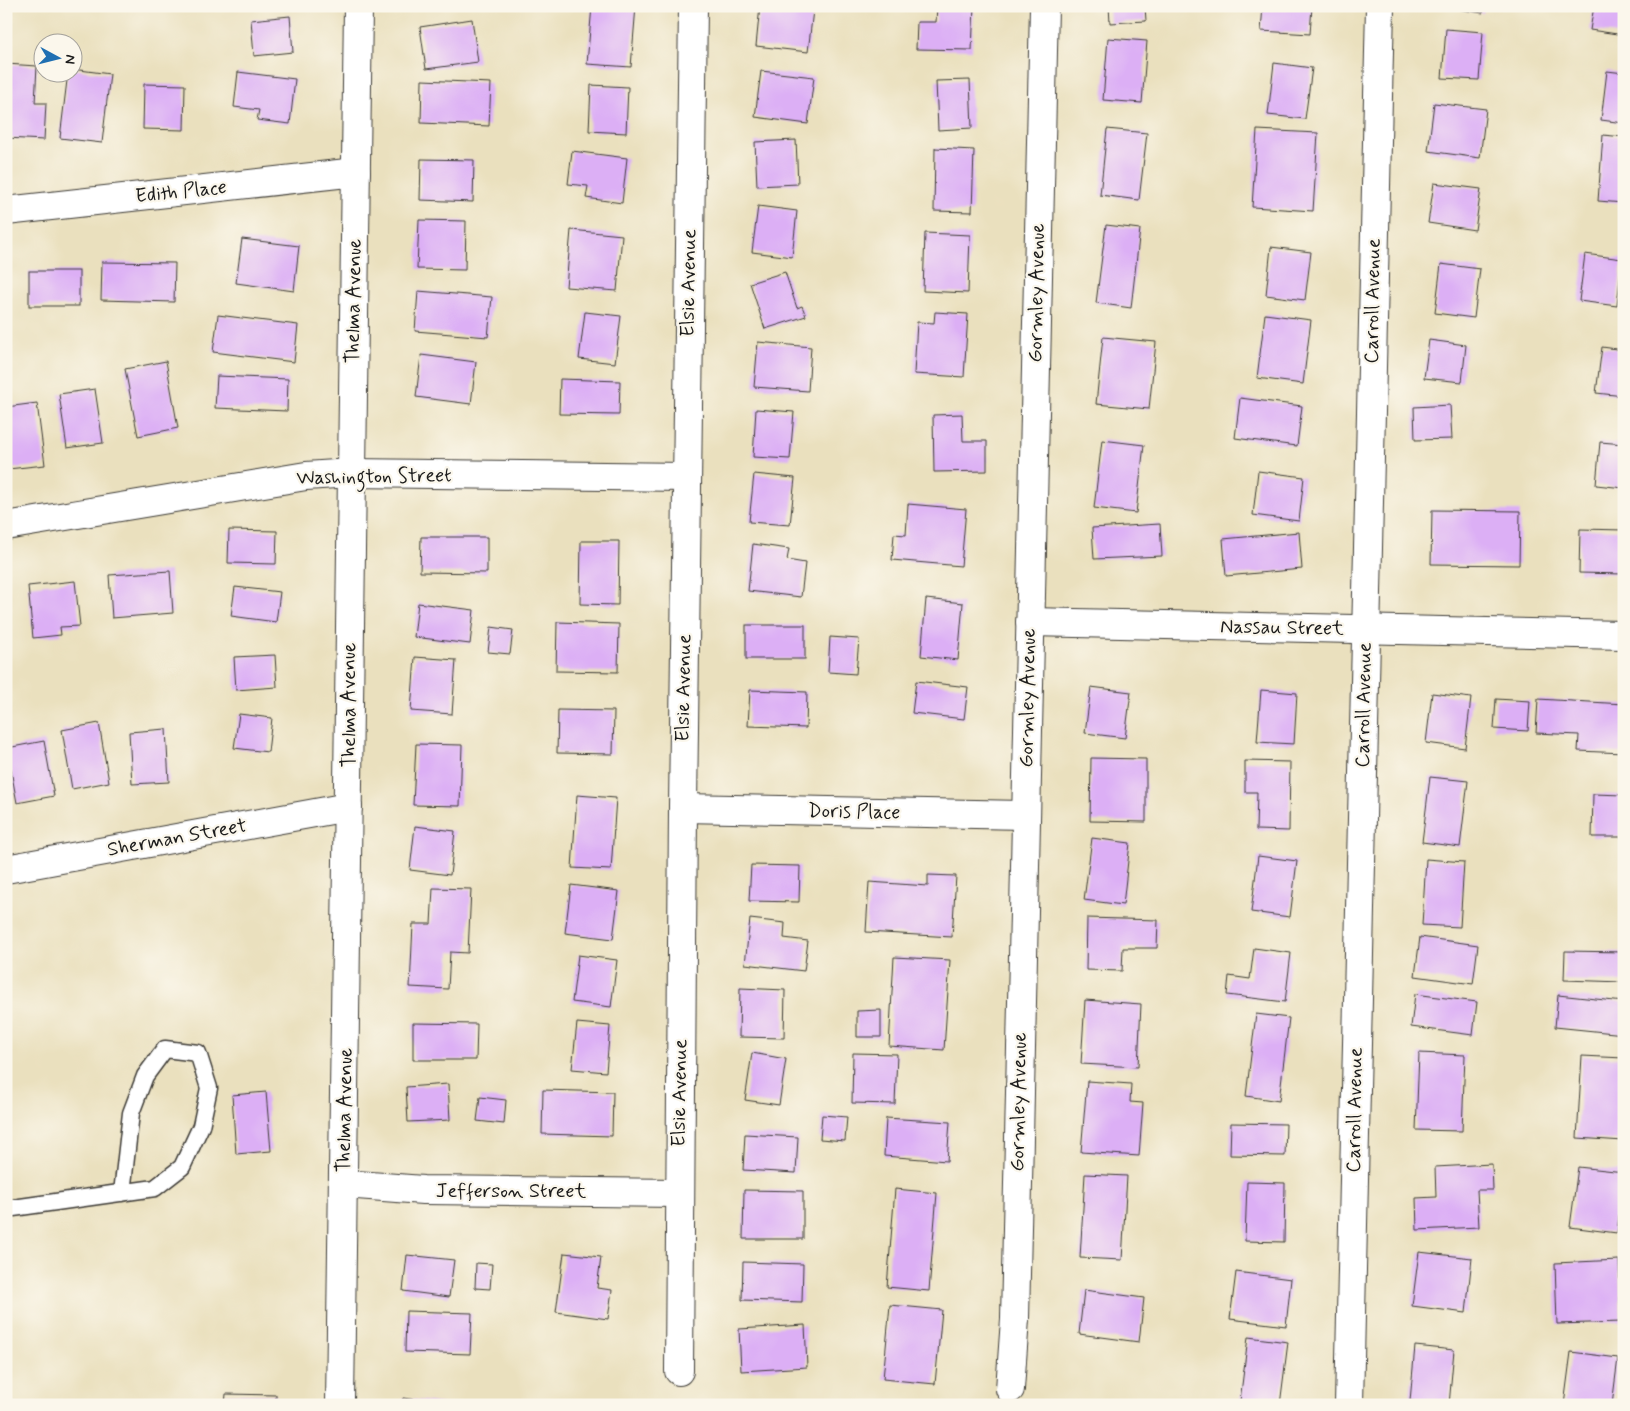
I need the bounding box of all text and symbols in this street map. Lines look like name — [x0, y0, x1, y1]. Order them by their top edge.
north arrow — [32, 32, 82, 82]
text: N — [60, 54, 79, 65]
street label: Edith Place — [134, 174, 228, 210]
street label: Gormley Avenue — [1022, 223, 1052, 363]
street label: Elsie Avenue — [675, 229, 703, 337]
street label: Thelma Avenue — [339, 238, 369, 364]
street label: Carroll Avenue — [1358, 238, 1388, 364]
street label: Washington Street — [296, 462, 452, 494]
street label: Nassau Street — [1220, 613, 1344, 643]
street label: Gormley Avenue — [1013, 628, 1043, 768]
street label: Elsie Avenue — [670, 634, 698, 742]
street label: Carroll Avenue — [1349, 642, 1379, 768]
street label: Thelma Avenue — [336, 643, 363, 767]
street label: Doris Place — [807, 798, 901, 826]
street label: Sherman Street — [105, 812, 249, 864]
street label: Gormley Avenue — [1004, 1032, 1034, 1172]
street label: Elsie Avenue — [666, 1039, 694, 1147]
street label: Thelma Avenue — [330, 1047, 360, 1173]
street label: Carroll Avenue — [1340, 1047, 1370, 1173]
street label: Jefferson Street — [436, 1178, 586, 1205]

